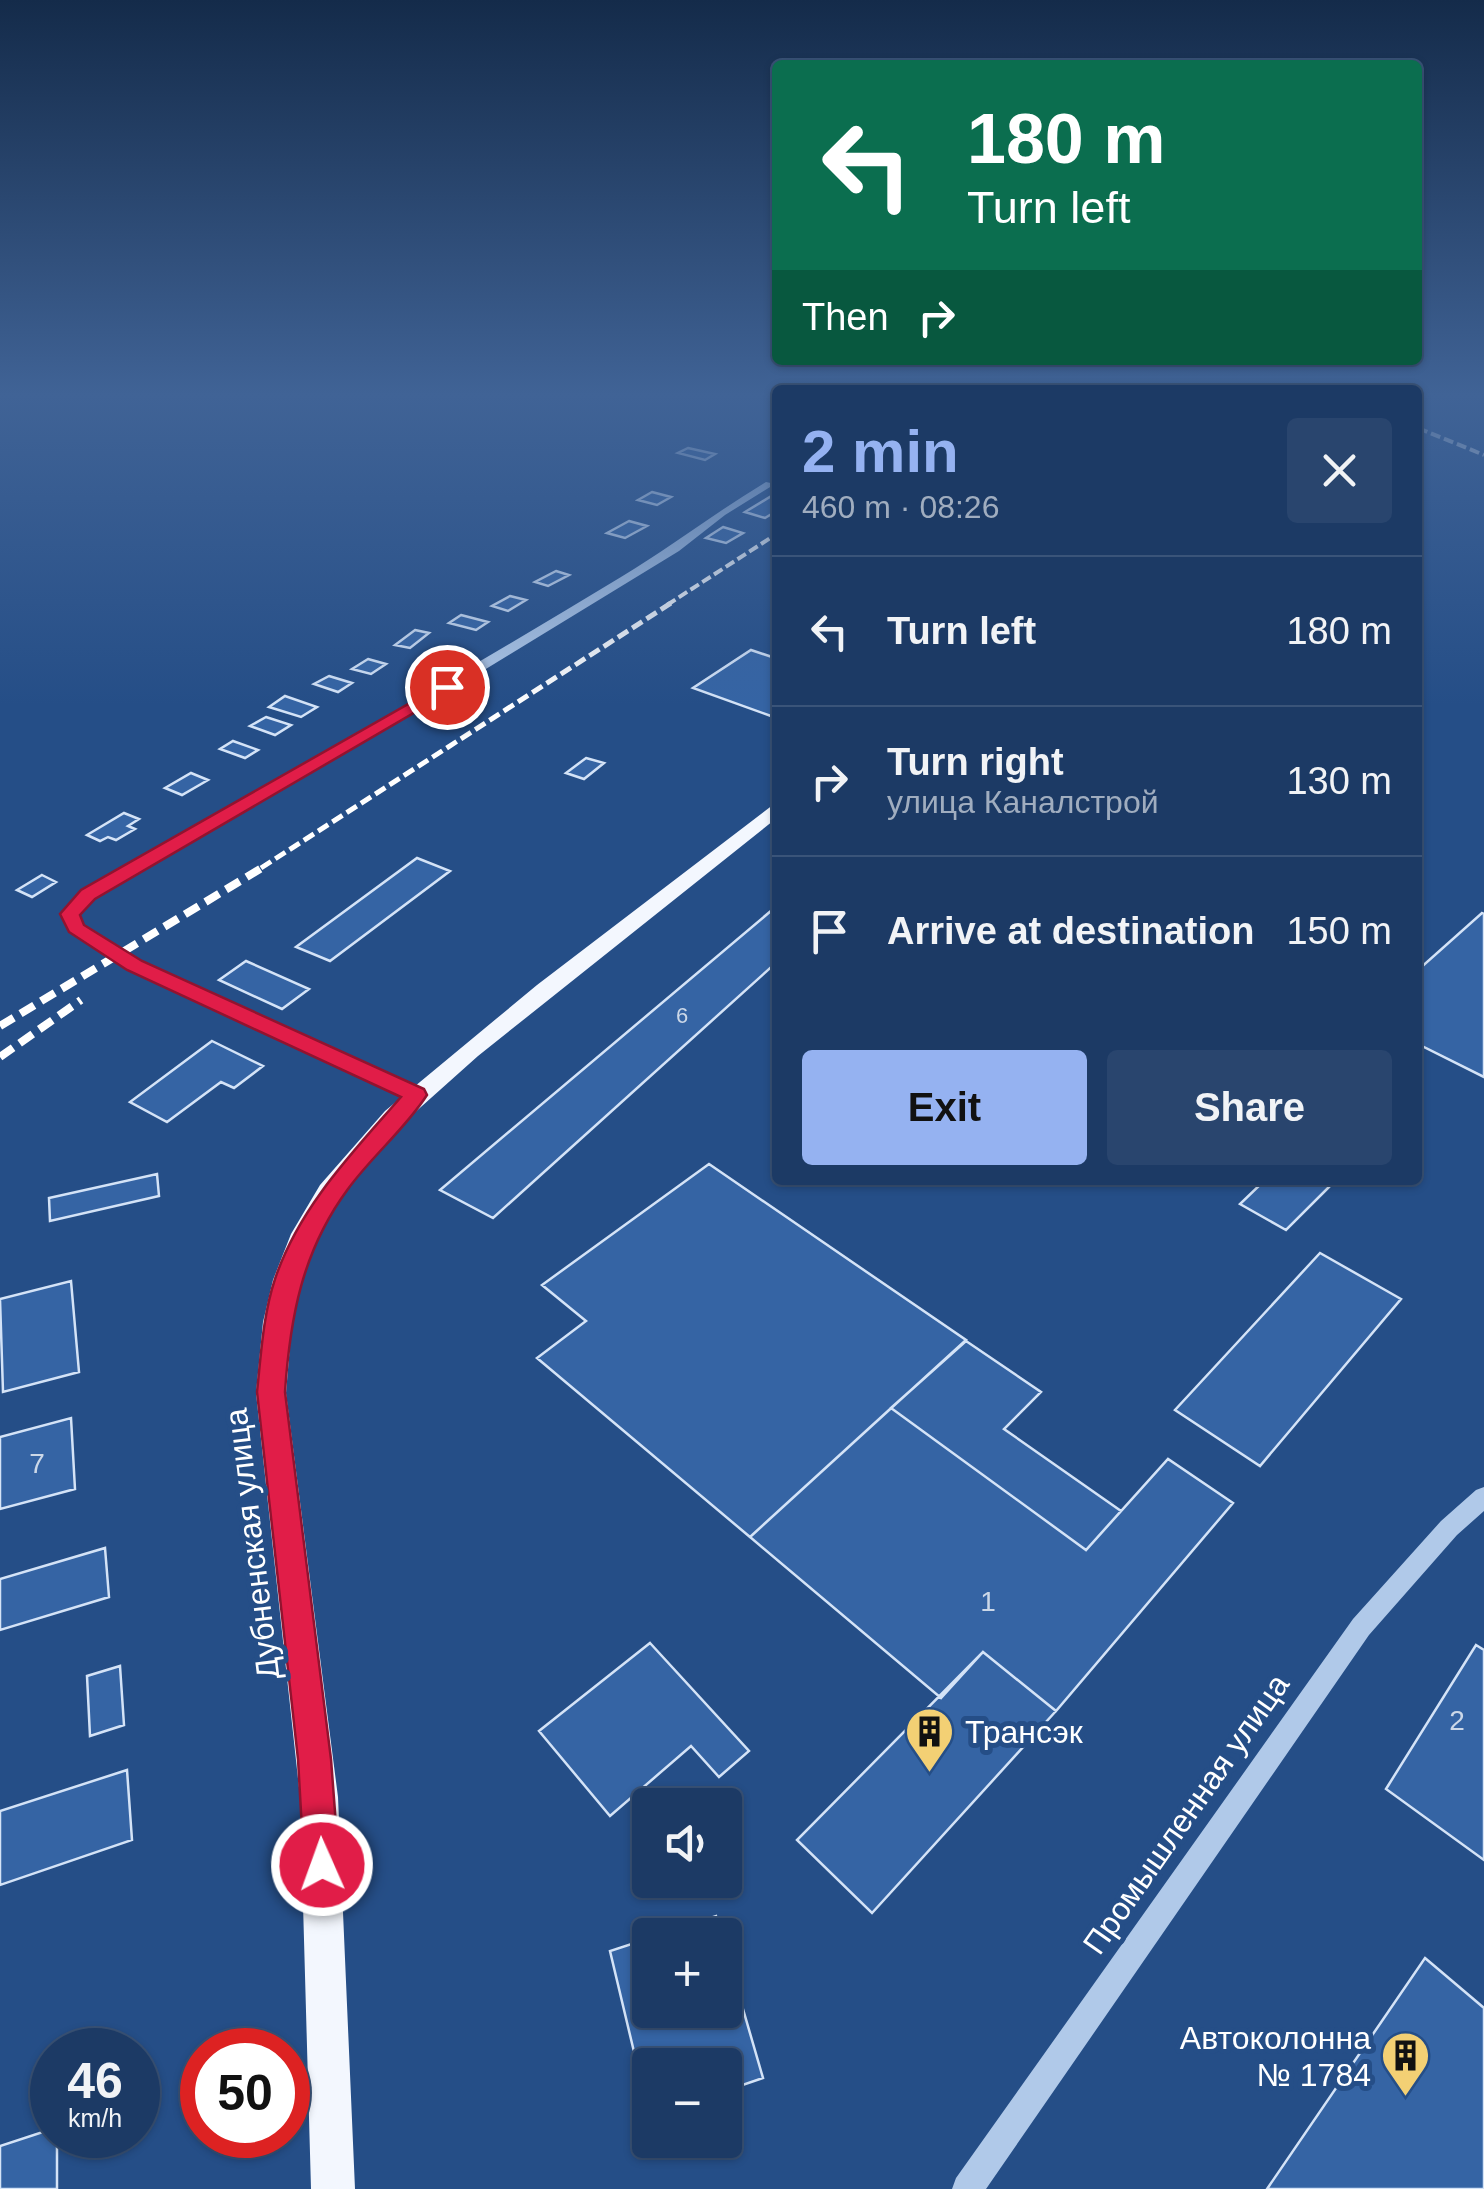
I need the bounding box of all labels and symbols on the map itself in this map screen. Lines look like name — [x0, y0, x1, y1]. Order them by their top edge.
pin — [405, 645, 490, 730]
house number: 6 — [676, 1003, 688, 1028]
street label: Дубненская улица — [217, 1406, 286, 1682]
house number: 7 — [29, 1448, 45, 1479]
house number: 1 — [980, 1586, 996, 1617]
street label: Промышленная улица — [1076, 1667, 1296, 1961]
house number: 2 — [1449, 1705, 1465, 1736]
building icon: Трансэк — [904, 1706, 956, 1774]
place label: Трансэк — [965, 1714, 1084, 1750]
position arrow — [270, 1813, 374, 1917]
place label: Автоколонна № 1784 — [1180, 2020, 1371, 2093]
speed limit sign: 50 — [180, 2028, 310, 2158]
building icon: Автоколонна № 1784 — [1380, 2030, 1432, 2098]

